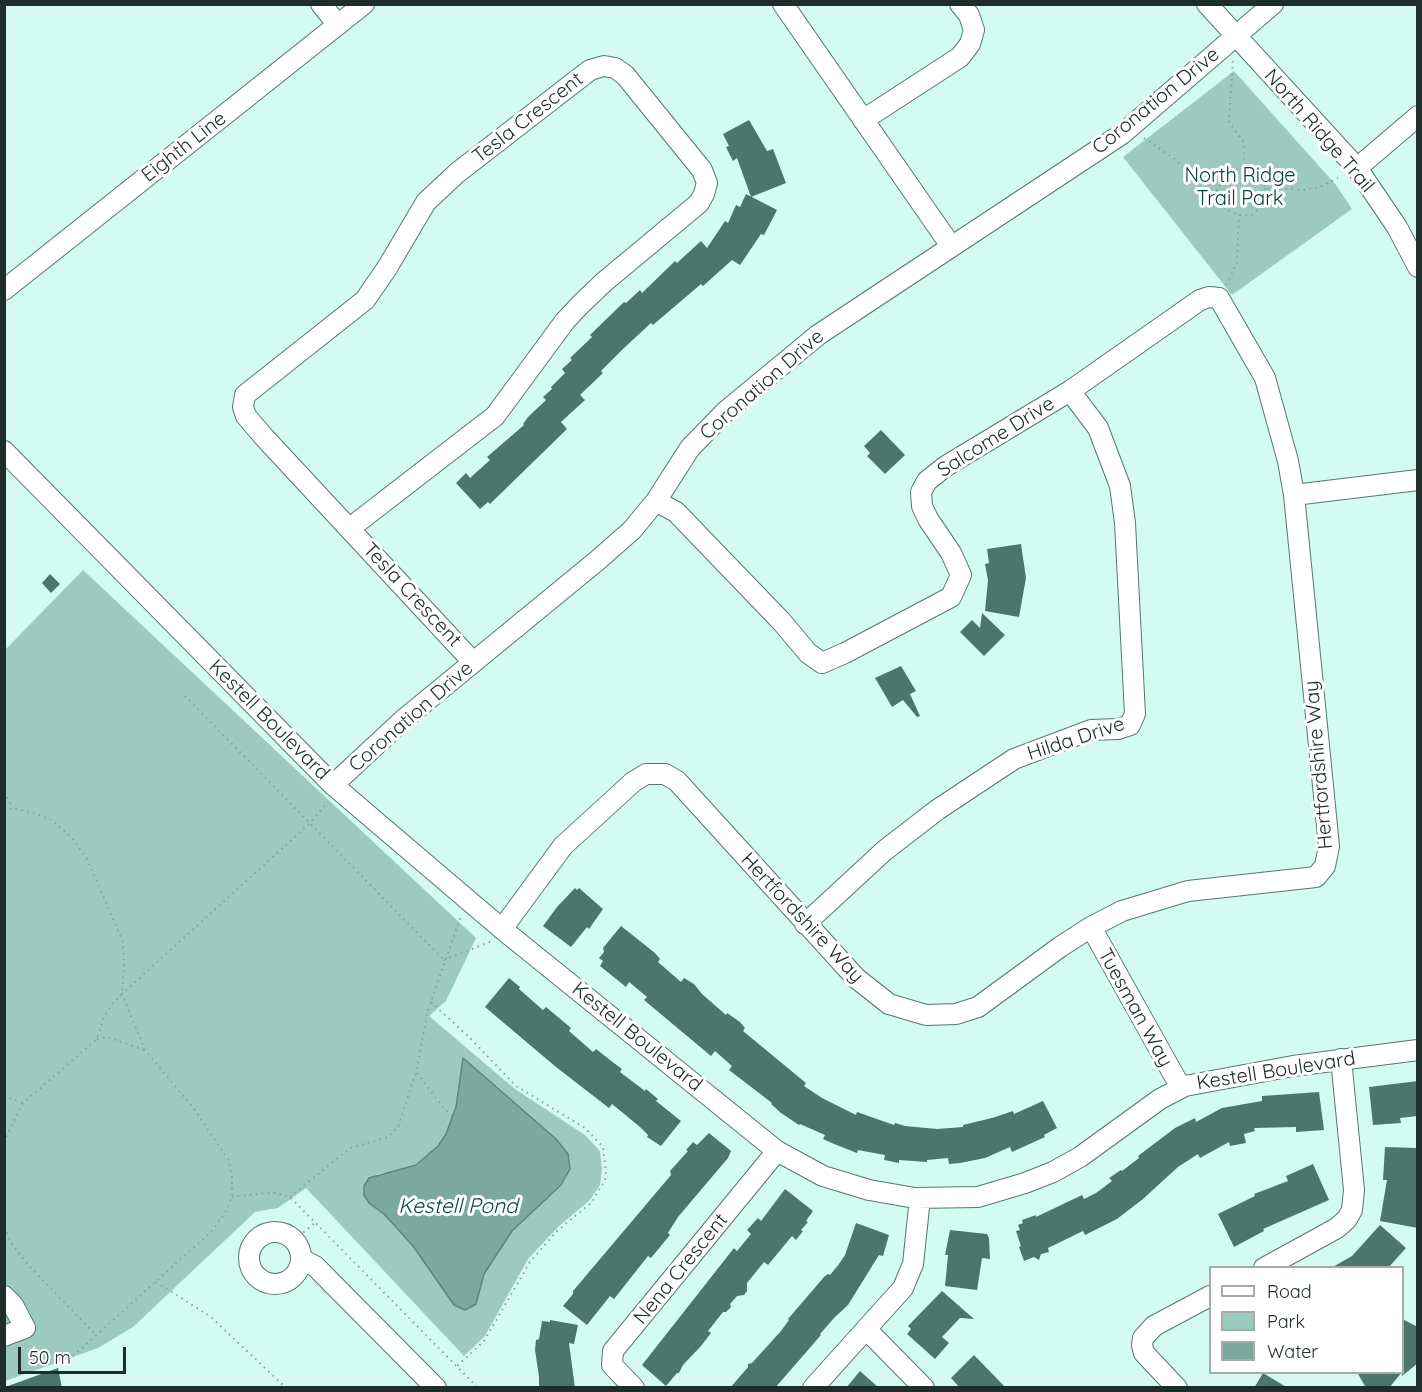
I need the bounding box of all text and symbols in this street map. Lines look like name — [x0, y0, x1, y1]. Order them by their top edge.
street label: Coronation Drive — [1088, 42, 1224, 160]
street label: North Ridge Trail — [1259, 64, 1379, 198]
street label: Tesla Crescent — [468, 67, 588, 169]
street label: Eighth Line — [137, 106, 231, 188]
park label: North Ridge Trail Park — [1184, 164, 1296, 211]
street label: Coronation Drive — [695, 325, 829, 445]
street label: Salcome Drive — [933, 391, 1059, 483]
street label: Tesla Crescent — [358, 538, 466, 652]
street label: Kestell Boulevard — [204, 655, 334, 785]
street label: Coronation Drive — [344, 657, 478, 777]
street label: Hertfordshire Way — [1300, 680, 1338, 850]
street label: Hilda Drive — [1024, 712, 1128, 766]
street label: Hertfordshire Way — [736, 848, 868, 988]
street label: Tuesman Way — [1093, 945, 1177, 1071]
street label: Kestell Boulevard — [567, 977, 707, 1097]
street label: Kestell Boulevard — [1195, 1047, 1357, 1095]
water label: Kestell Pond — [398, 1194, 518, 1220]
street label: Nena Crescent — [629, 1209, 733, 1329]
legend — [1209, 1266, 1404, 1374]
text: Road — [1267, 1280, 1312, 1303]
text: Park — [1267, 1310, 1305, 1333]
scale bar — [21, 1335, 129, 1373]
text: Water — [1267, 1340, 1318, 1363]
text: 50 m — [29, 1346, 71, 1369]

